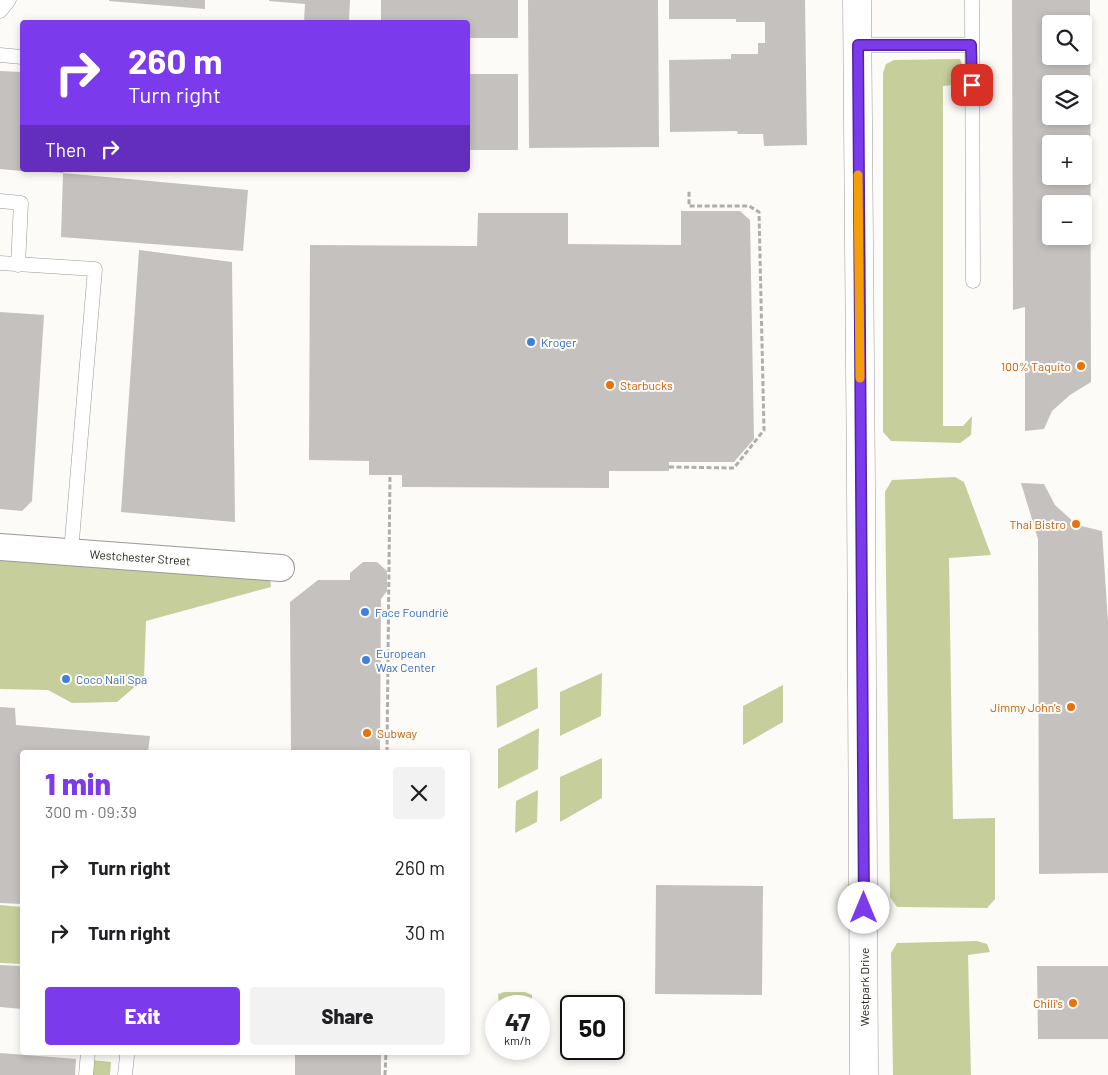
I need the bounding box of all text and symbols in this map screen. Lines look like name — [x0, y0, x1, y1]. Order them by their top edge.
map controls — [1042, 15, 1092, 245]
button: search — [1042, 15, 1092, 65]
text: 260 m — [128, 39, 223, 81]
icon: right — [45, 40, 110, 105]
pin — [951, 64, 993, 106]
icon: arrive — [958, 71, 986, 99]
button: layers — [1042, 75, 1092, 125]
text: Turn right — [128, 81, 221, 107]
icon: right — [96, 135, 124, 163]
button: + — [1042, 135, 1092, 185]
text: Then — [45, 138, 86, 161]
button: − — [1042, 195, 1092, 245]
place label: Kroger — [541, 335, 577, 349]
marker: Kroger — [525, 336, 537, 348]
place label: 100% Taquito — [1001, 359, 1071, 373]
marker: 100% Taquito — [1075, 360, 1087, 372]
place label: Starbucks — [620, 378, 673, 392]
marker: Starbucks — [604, 379, 616, 391]
place label: Thai Bistro — [1010, 517, 1066, 531]
marker: Thai Bistro — [1070, 518, 1082, 530]
street label: Westchester Street — [89, 546, 191, 568]
place label: Face Foundrié — [375, 605, 449, 619]
marker: Face Foundrié — [359, 606, 371, 618]
place label: European Wax Center — [376, 646, 436, 674]
marker: European Wax Center — [360, 654, 372, 666]
place label: Coco Nail Spa — [76, 672, 147, 686]
marker: Coco Nail Spa — [60, 673, 72, 685]
place label: Jimmy John's — [990, 700, 1061, 714]
marker: Jimmy John's — [1065, 701, 1077, 713]
place label: Subway — [377, 726, 417, 740]
marker: Subway — [361, 727, 373, 739]
text: 1 min — [45, 765, 111, 801]
button: close — [393, 767, 445, 819]
text: 300 m · 09:39 — [45, 802, 137, 821]
icon: right — [45, 854, 73, 882]
text: Turn right — [88, 856, 170, 879]
text: 260 m — [395, 856, 445, 879]
position arrow — [837, 881, 889, 933]
icon: right — [45, 919, 73, 947]
text: Turn right — [88, 921, 170, 944]
text: 30 m — [405, 921, 445, 944]
street label: Westpark Drive — [857, 948, 871, 1026]
button: Exit — [45, 987, 240, 1045]
button: Share — [250, 987, 445, 1045]
speed limit sign: 50 — [560, 995, 625, 1060]
place label: Chili's — [1033, 996, 1063, 1010]
marker: Chili's — [1067, 997, 1079, 1009]
text: 47 — [505, 1006, 530, 1036]
text: km/h — [504, 1033, 531, 1047]

